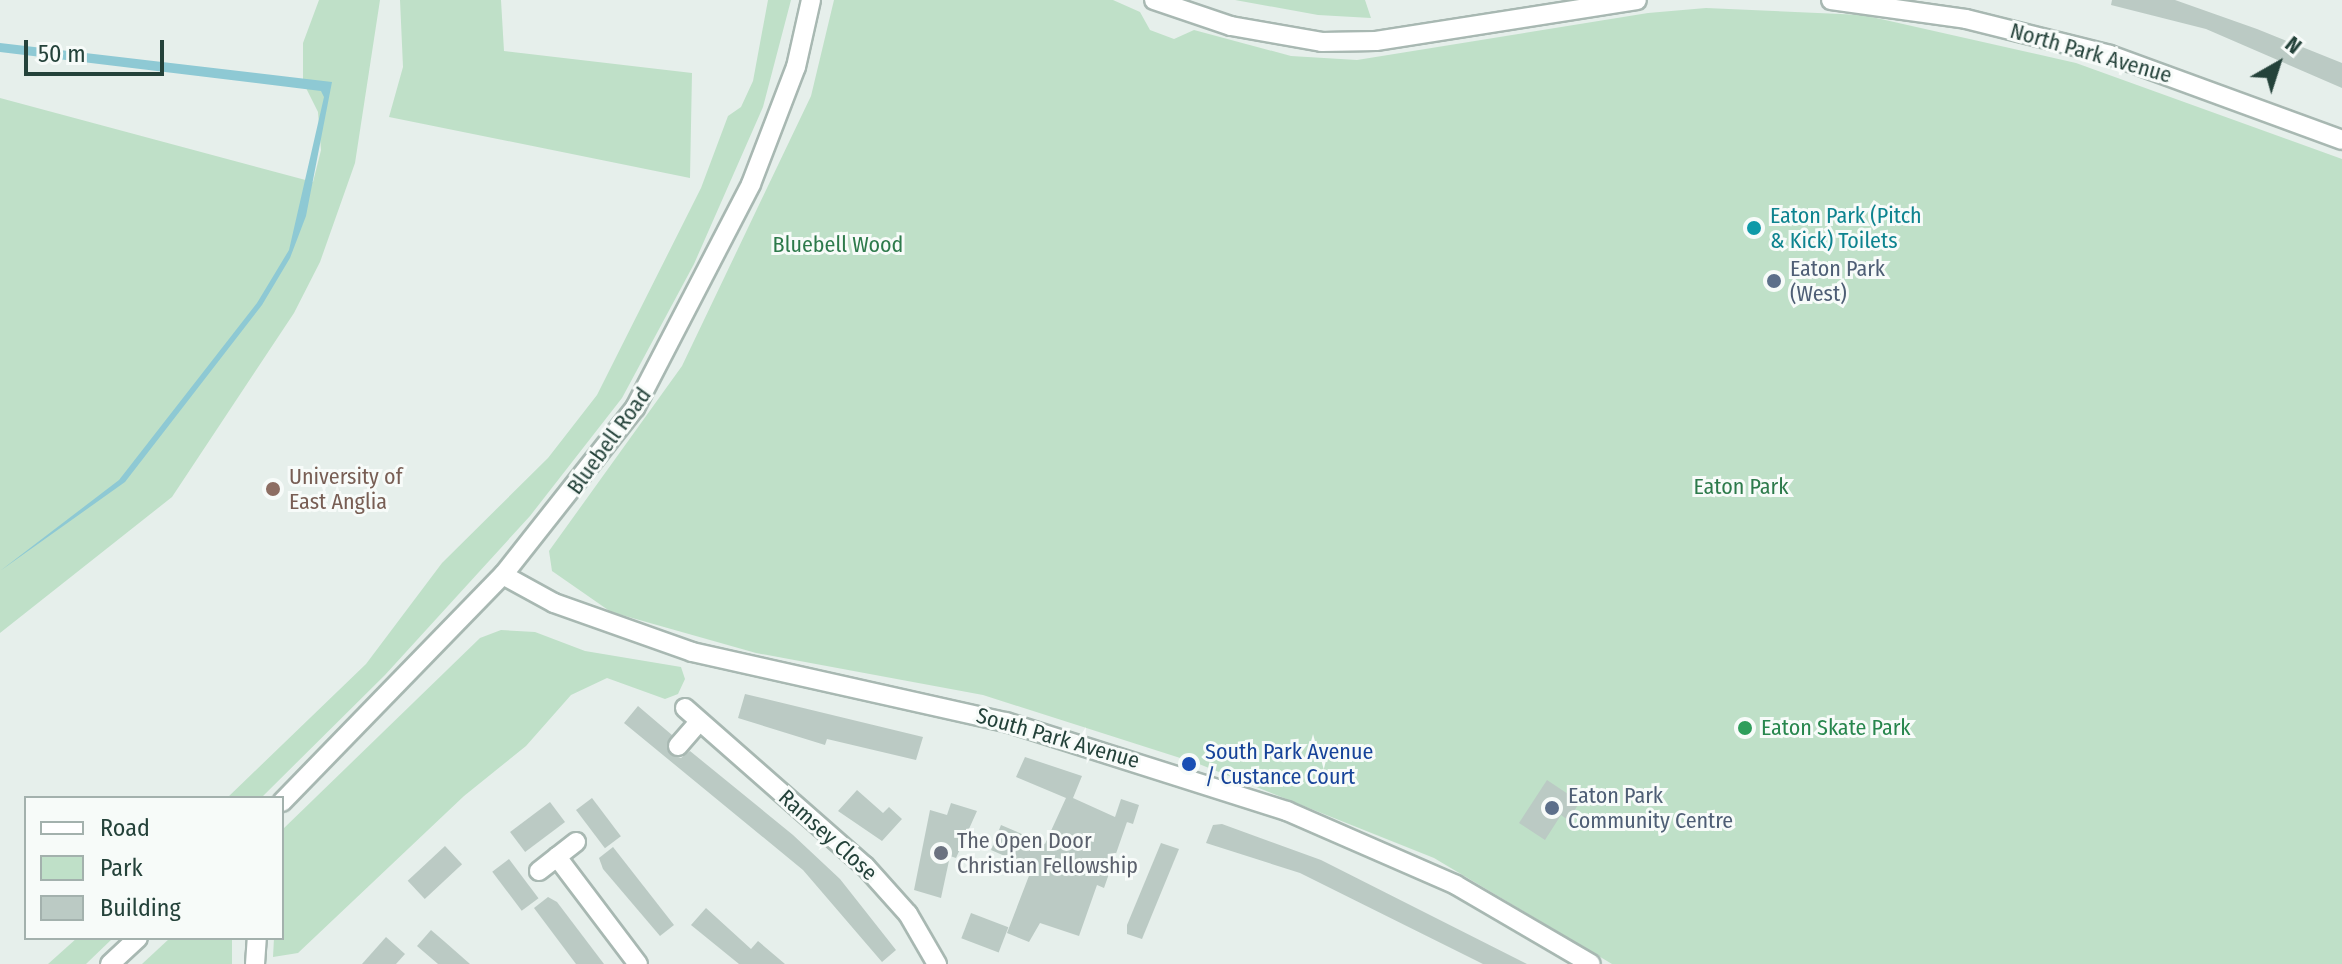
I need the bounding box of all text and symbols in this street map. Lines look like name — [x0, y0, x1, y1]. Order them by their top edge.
street label: North Park Avenue — [2007, 17, 2175, 89]
scale bar — [28, 24, 168, 74]
north arrow — [2238, 24, 2318, 104]
text: N — [2280, 30, 2307, 60]
text: 50 m — [38, 40, 86, 68]
place label: Eaton Park (Pitch & Kick) Toilets — [1770, 202, 1922, 254]
marker: Eaton Park (Pitch & Kick) Toilets — [1745, 219, 1763, 237]
park label: Bluebell Wood — [773, 232, 903, 258]
place label: Eaton Park (West) — [1790, 255, 1885, 306]
marker: Eaton Park (West) — [1765, 272, 1783, 290]
street label: Bluebell Road — [562, 383, 656, 499]
place label: University of East Anglia — [289, 463, 402, 514]
park label: Eaton Park — [1693, 474, 1789, 500]
marker: University of East Anglia — [264, 480, 282, 498]
street label: South Park Avenue — [973, 702, 1143, 774]
place label: Eaton Skate Park — [1761, 715, 1911, 741]
marker: Eaton Skate Park — [1736, 719, 1754, 737]
place label: South Park Avenue / Custance Court — [1205, 738, 1373, 790]
marker: South Park Avenue / Custance Court — [1180, 755, 1198, 773]
place label: Eaton Park Community Centre — [1568, 782, 1733, 834]
street label: Ramsey Close — [773, 784, 883, 886]
legend — [24, 796, 284, 940]
marker: Eaton Park Community Centre — [1543, 799, 1561, 817]
text: Road — [100, 814, 150, 842]
place label: The Open Door Christian Fellowship — [957, 827, 1138, 878]
marker: The Open Door Christian Fellowship — [932, 844, 950, 862]
text: Park — [100, 854, 143, 882]
text: Building — [100, 894, 181, 922]

